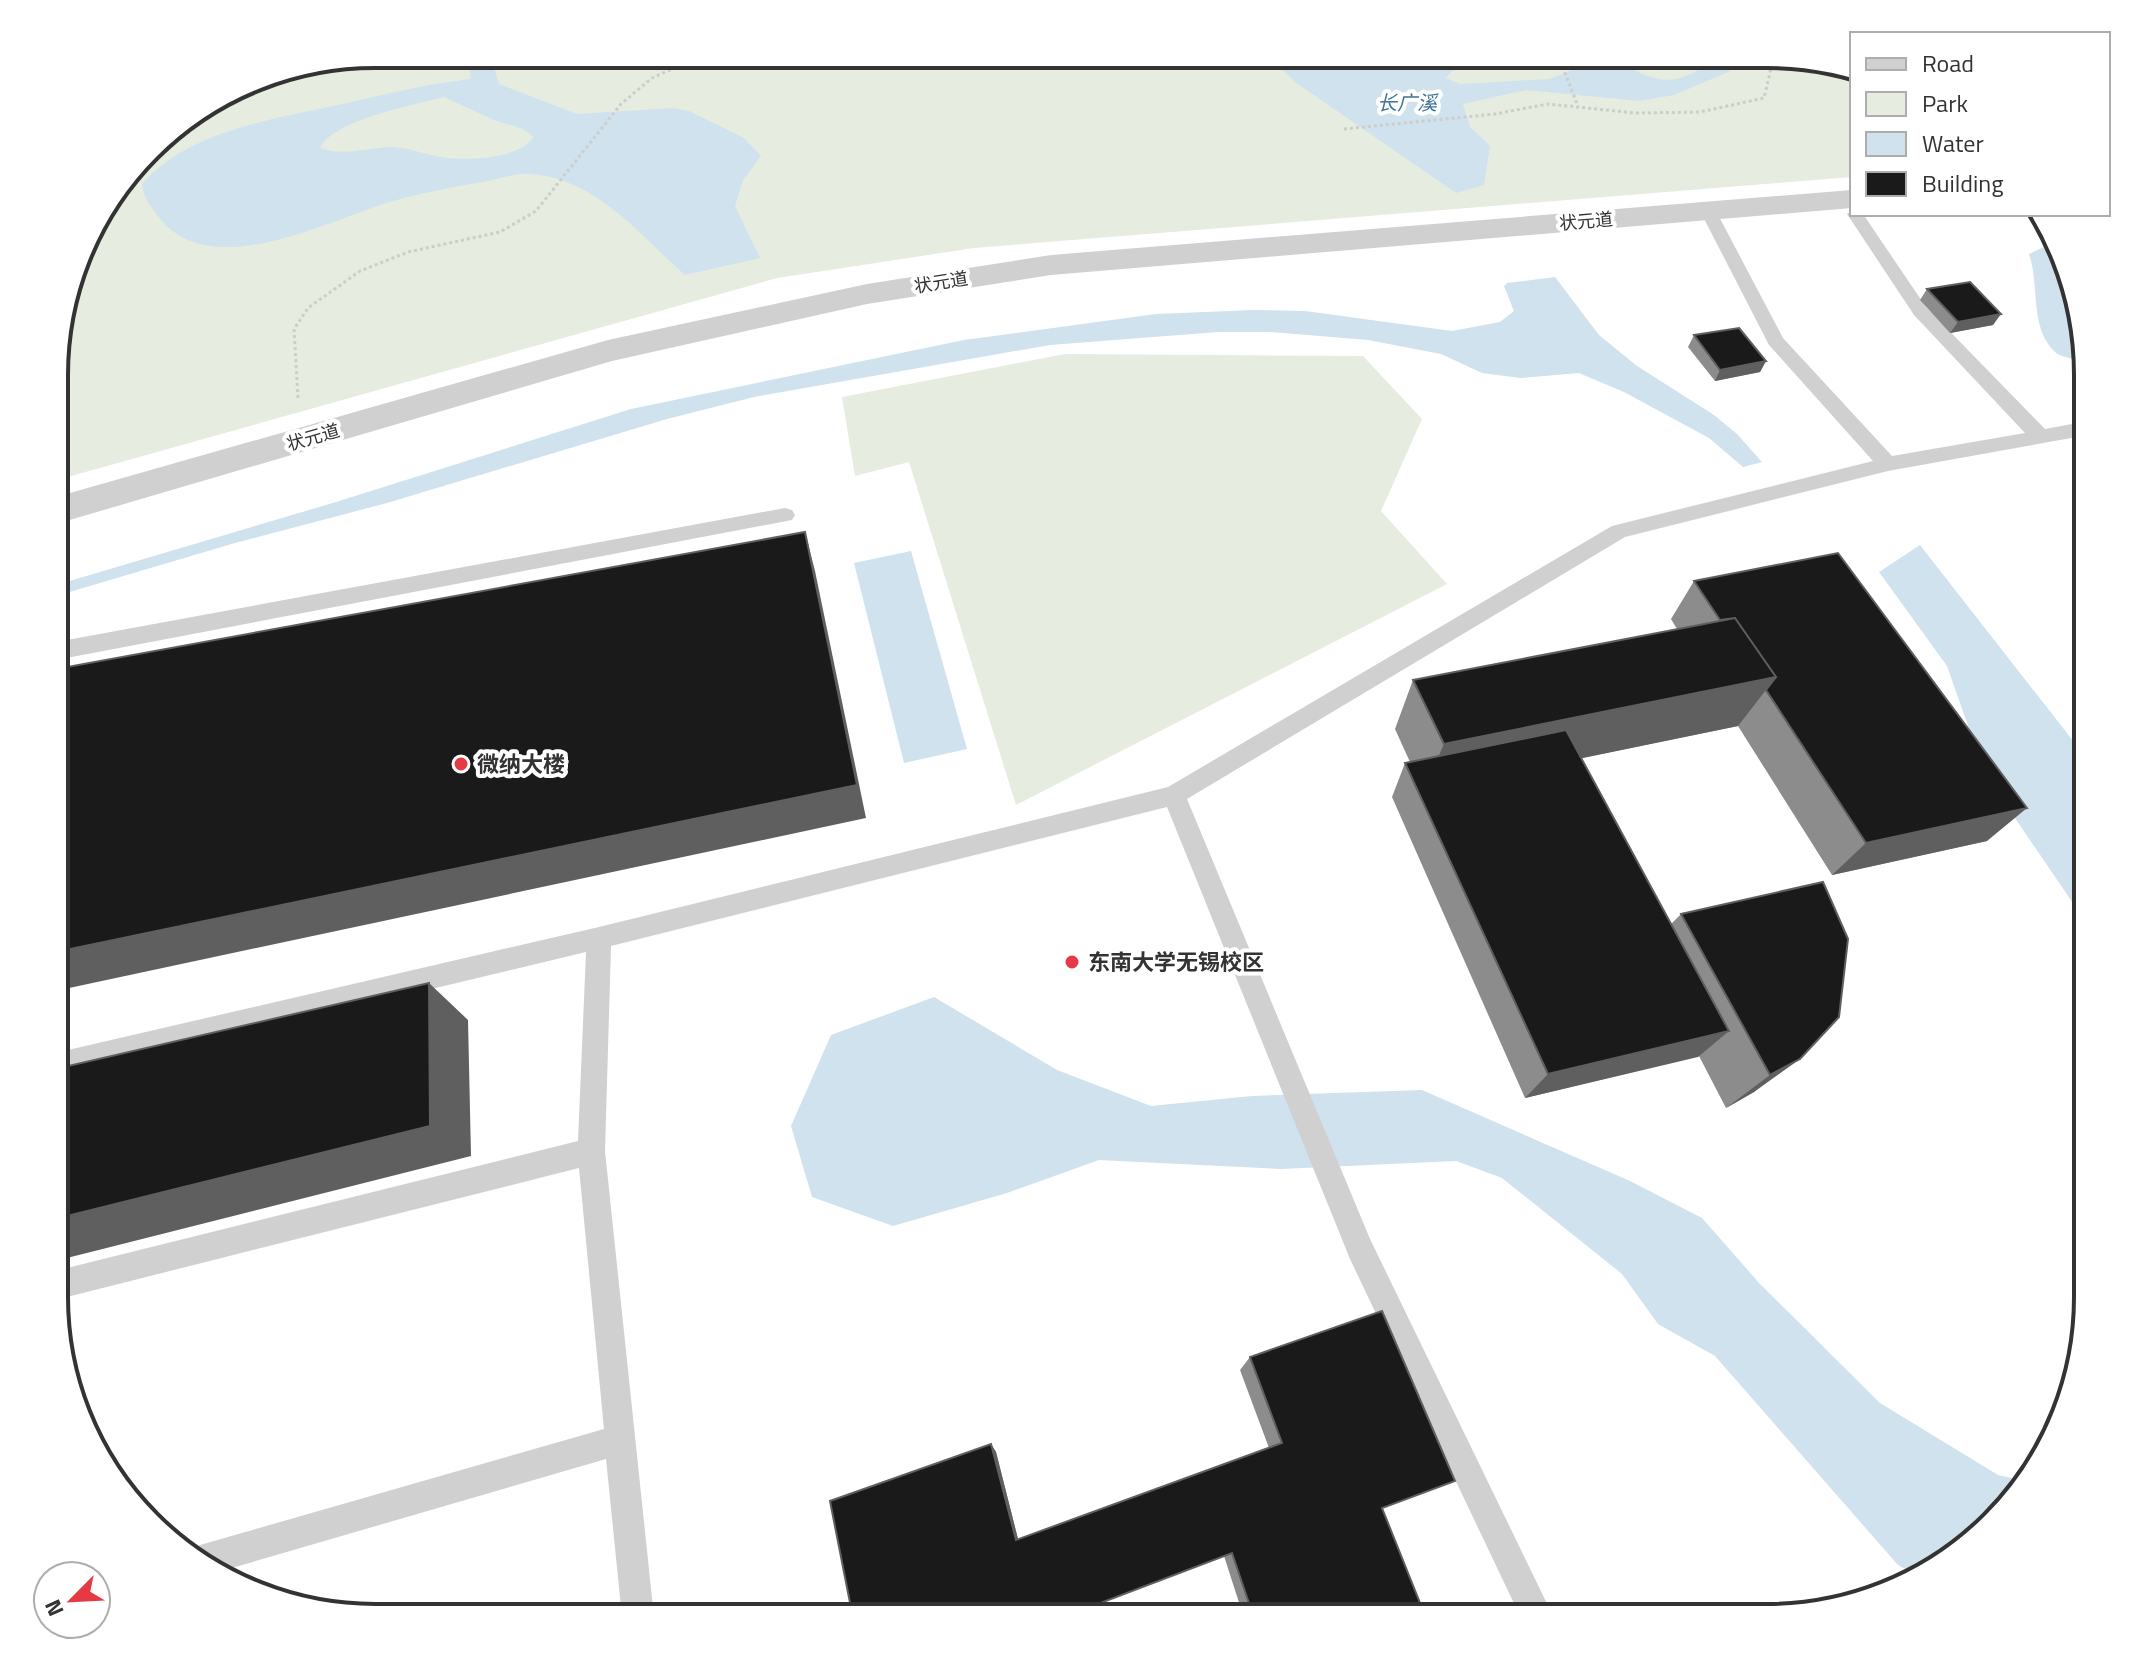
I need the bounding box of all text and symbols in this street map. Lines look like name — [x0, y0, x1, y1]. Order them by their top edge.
legend — [1850, 32, 2110, 216]
text: Road — [1922, 45, 1974, 81]
text: Park — [1922, 85, 1968, 121]
water label: 长广溪 — [1377, 87, 1439, 118]
text: Water — [1922, 125, 1984, 161]
text: Building — [1922, 165, 2004, 201]
street label: 状元道 — [1558, 205, 1614, 237]
street label: 状元道 — [912, 264, 970, 300]
street label: 状元道 — [283, 417, 343, 457]
place label: 微纳大楼 — [477, 747, 565, 781]
marker: 微纳大楼 — [452, 755, 470, 773]
place label: 东南大学无锡校区 — [1088, 945, 1264, 979]
marker: 东南大学无锡校区 — [1063, 953, 1081, 971]
north arrow — [32, 1560, 112, 1640]
text: N — [35, 1594, 72, 1622]

